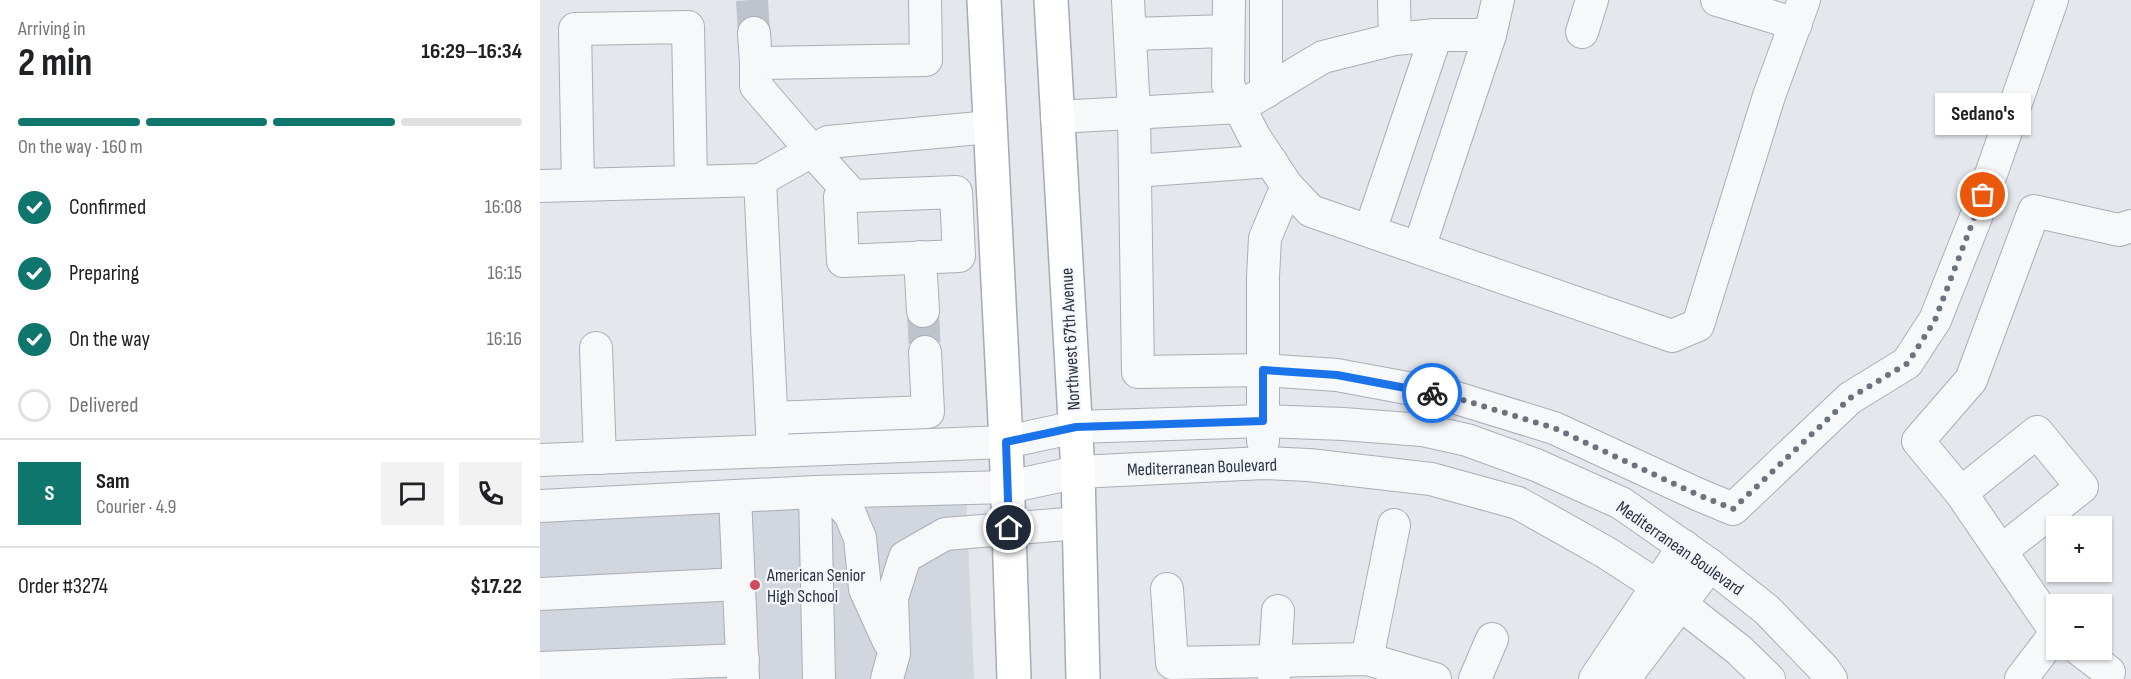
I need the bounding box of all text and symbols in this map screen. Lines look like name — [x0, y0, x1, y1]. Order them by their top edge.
text: Arriving in — [18, 17, 86, 41]
text: 16:29–16:34 — [421, 38, 522, 65]
text: 2 min — [18, 40, 92, 87]
callout: Sedano's — [1935, 93, 2031, 135]
text: Sedano's — [1951, 102, 2015, 126]
text: On the way · 160 m — [18, 135, 143, 159]
pin — [1957, 169, 2008, 220]
icon: bag — [1966, 178, 1999, 211]
icon: check — [18, 191, 51, 224]
text: Confirmed — [69, 194, 146, 221]
text: 16:08 — [485, 195, 522, 219]
icon: check — [18, 257, 51, 290]
text: Preparing — [69, 260, 139, 287]
text: 16:15 — [487, 261, 522, 285]
street label: Northwest 67th Avenue — [1056, 267, 1085, 411]
icon: check — [18, 323, 51, 356]
text: On the way — [69, 326, 150, 353]
text: 16:16 — [487, 327, 522, 351]
courier — [1402, 363, 1462, 423]
icon: bike — [1416, 377, 1449, 410]
text: Delivered — [69, 392, 138, 419]
street label: Mediterranean Boulevard — [1127, 454, 1277, 481]
button: chat — [381, 462, 444, 525]
button: phone — [459, 462, 522, 525]
text: Sam — [96, 468, 130, 495]
text: S — [45, 480, 54, 507]
text: Courier · 4.9 — [96, 495, 176, 519]
street label: Mediterranean Boulevard — [1612, 497, 1747, 600]
pin — [983, 502, 1034, 553]
icon: home — [992, 511, 1025, 544]
map controls — [2046, 516, 2112, 660]
button: + — [2046, 516, 2112, 582]
place label: American Senior High School — [766, 565, 865, 607]
text: Order #3274 — [18, 573, 108, 600]
text: $17.22 — [470, 573, 522, 600]
marker: American Senior High School — [748, 578, 762, 592]
button: − — [2046, 594, 2112, 660]

